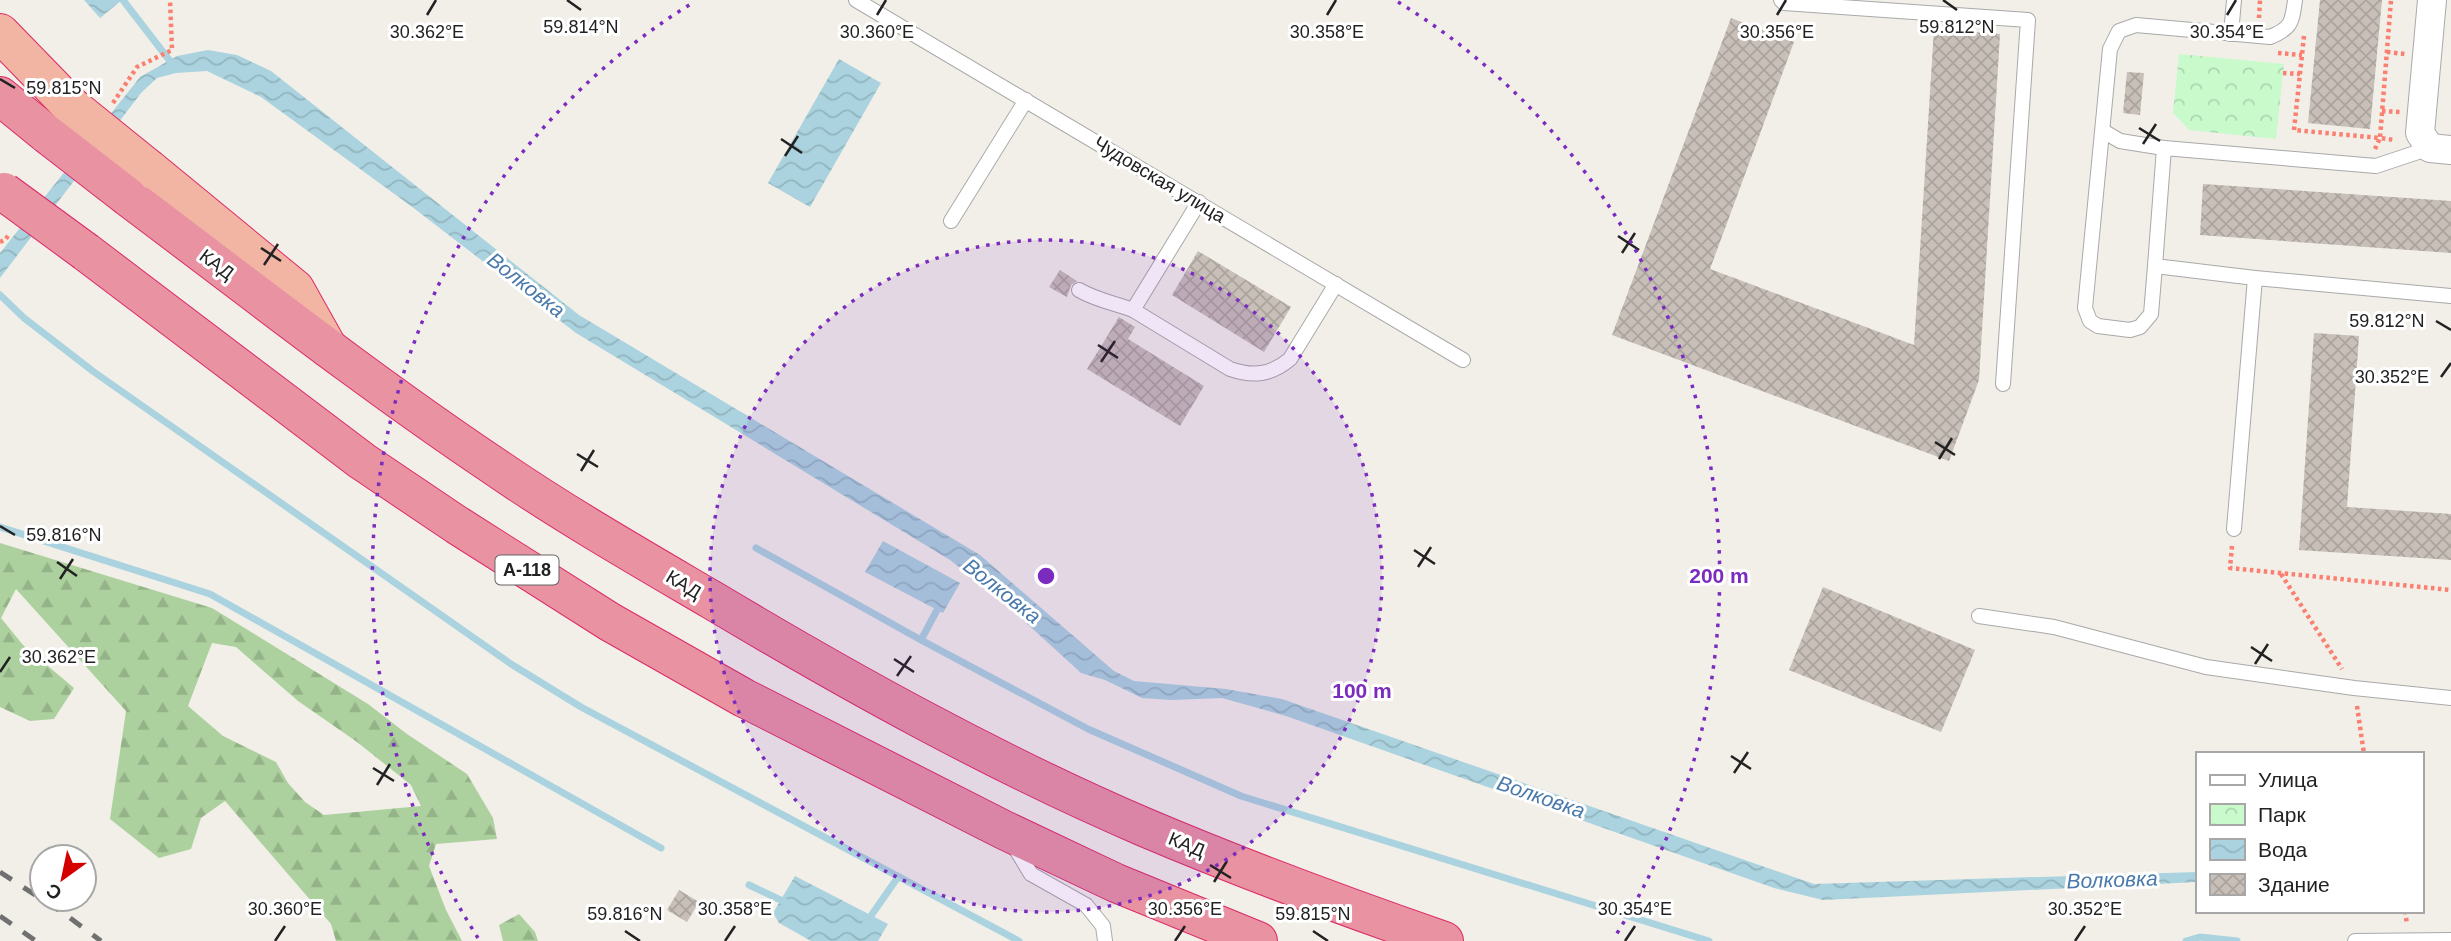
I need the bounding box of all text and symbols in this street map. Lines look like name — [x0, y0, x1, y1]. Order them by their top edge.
text: 59.814°N — [543, 17, 619, 37]
text: 59.812°N — [1919, 17, 1995, 37]
text: 30.362°E — [390, 22, 464, 42]
text: 30.360°E — [840, 22, 914, 42]
text: 30.358°E — [1290, 22, 1364, 42]
text: 30.356°E — [1740, 22, 1814, 42]
text: 30.354°E — [2190, 22, 2264, 42]
text: 59.815°N — [26, 78, 102, 98]
street label: Чудовская улица — [1090, 132, 1230, 227]
street label: КАД — [196, 245, 238, 284]
water label: Волковка — [483, 247, 569, 322]
text: 59.812°N — [2349, 311, 2425, 331]
text: 30.352°E — [2355, 367, 2429, 387]
text: 59.816°N — [26, 525, 102, 545]
water label: Волковка — [959, 553, 1045, 628]
road number: А-118 — [496, 556, 558, 584]
centre of rings — [1034, 564, 1058, 588]
text: 200 m — [1689, 564, 1749, 587]
street label: КАД — [662, 566, 705, 603]
text: 30.362°E — [22, 647, 96, 667]
text: 100 m — [1332, 679, 1392, 702]
legend — [2196, 752, 2423, 913]
text: Улица — [2258, 768, 2318, 791]
water label: Волковка — [1494, 771, 1588, 822]
text: Парк — [2258, 803, 2306, 826]
street label: КАД — [1166, 828, 1208, 861]
text: Вода — [2258, 838, 2307, 861]
north arrow — [28, 843, 98, 913]
water label: Волковка — [2066, 866, 2158, 893]
text: Здание — [2258, 873, 2330, 896]
text: С — [42, 879, 65, 904]
text: 30.360°E — [248, 899, 322, 919]
text: 30.358°E — [698, 899, 772, 919]
text: 30.356°E — [1148, 899, 1222, 919]
text: 30.354°E — [1598, 899, 1672, 919]
text: 30.352°E — [2048, 899, 2122, 919]
text: 59.816°N — [587, 904, 663, 924]
text: 59.815°N — [1275, 904, 1351, 924]

